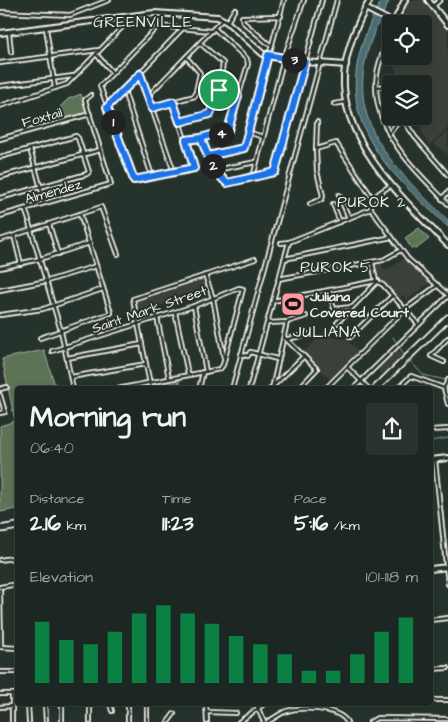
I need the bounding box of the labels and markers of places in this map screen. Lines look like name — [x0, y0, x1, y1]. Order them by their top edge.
pin: 3 — [282, 48, 306, 72]
pin — [198, 69, 240, 111]
pin: 1 — [100, 110, 126, 134]
pin: 4 — [208, 122, 234, 146]
pin: 2 — [200, 154, 226, 178]
place label: Juliana Covered Court — [309, 287, 409, 323]
sports icon: Juliana Covered Court — [280, 291, 306, 317]

